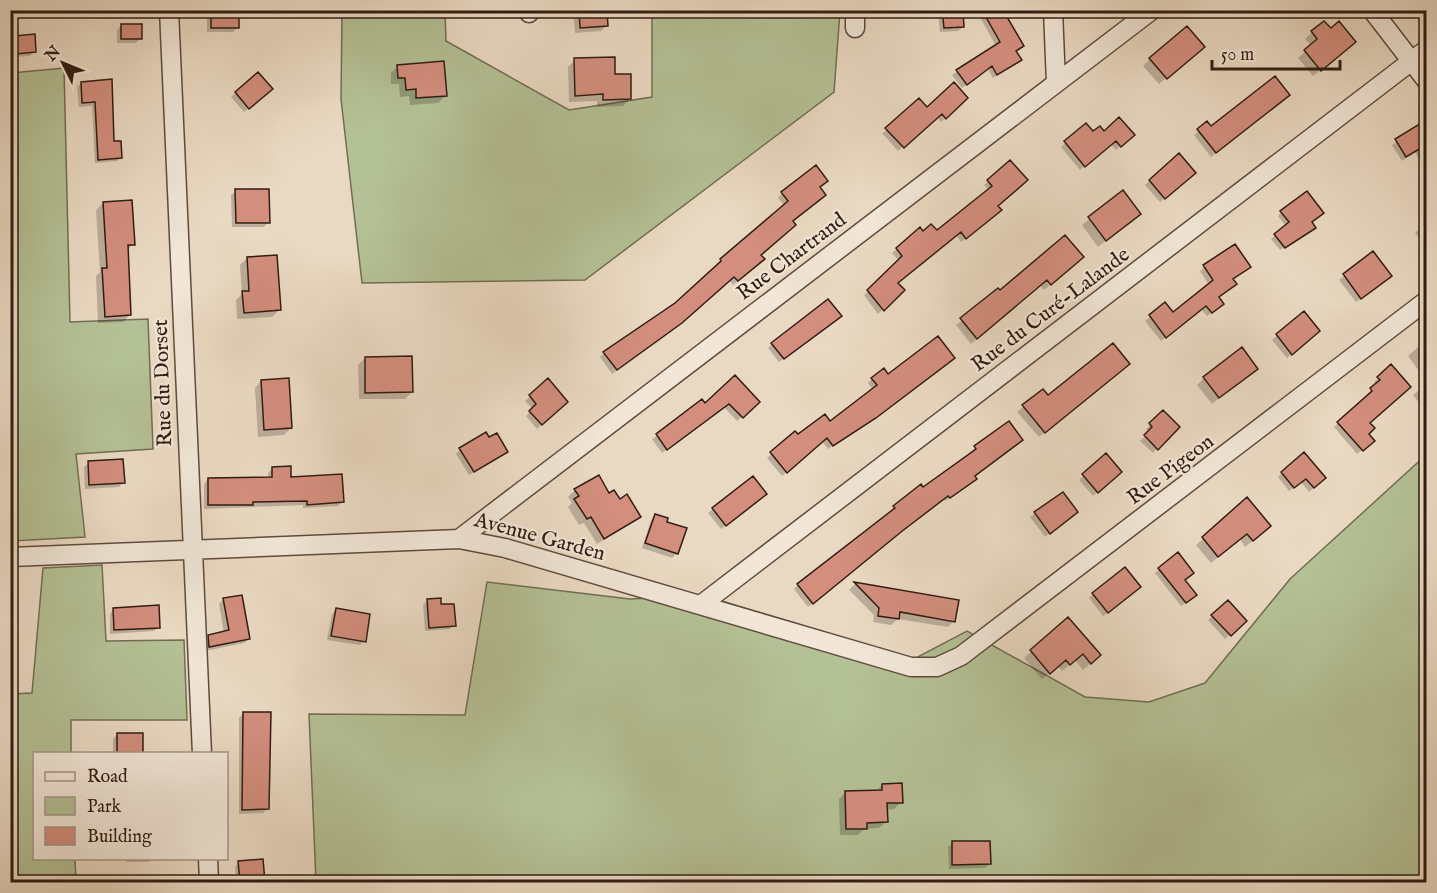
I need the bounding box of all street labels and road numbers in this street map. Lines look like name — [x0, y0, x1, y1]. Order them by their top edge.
street label: Rue Chartrand — [732, 207, 853, 307]
street label: Rue du Curé-Lalande — [966, 242, 1136, 379]
street label: Rue du Dorset — [148, 319, 179, 447]
street label: Rue Pigeon — [1122, 429, 1220, 512]
street label: Avenue Garden — [470, 507, 608, 568]

